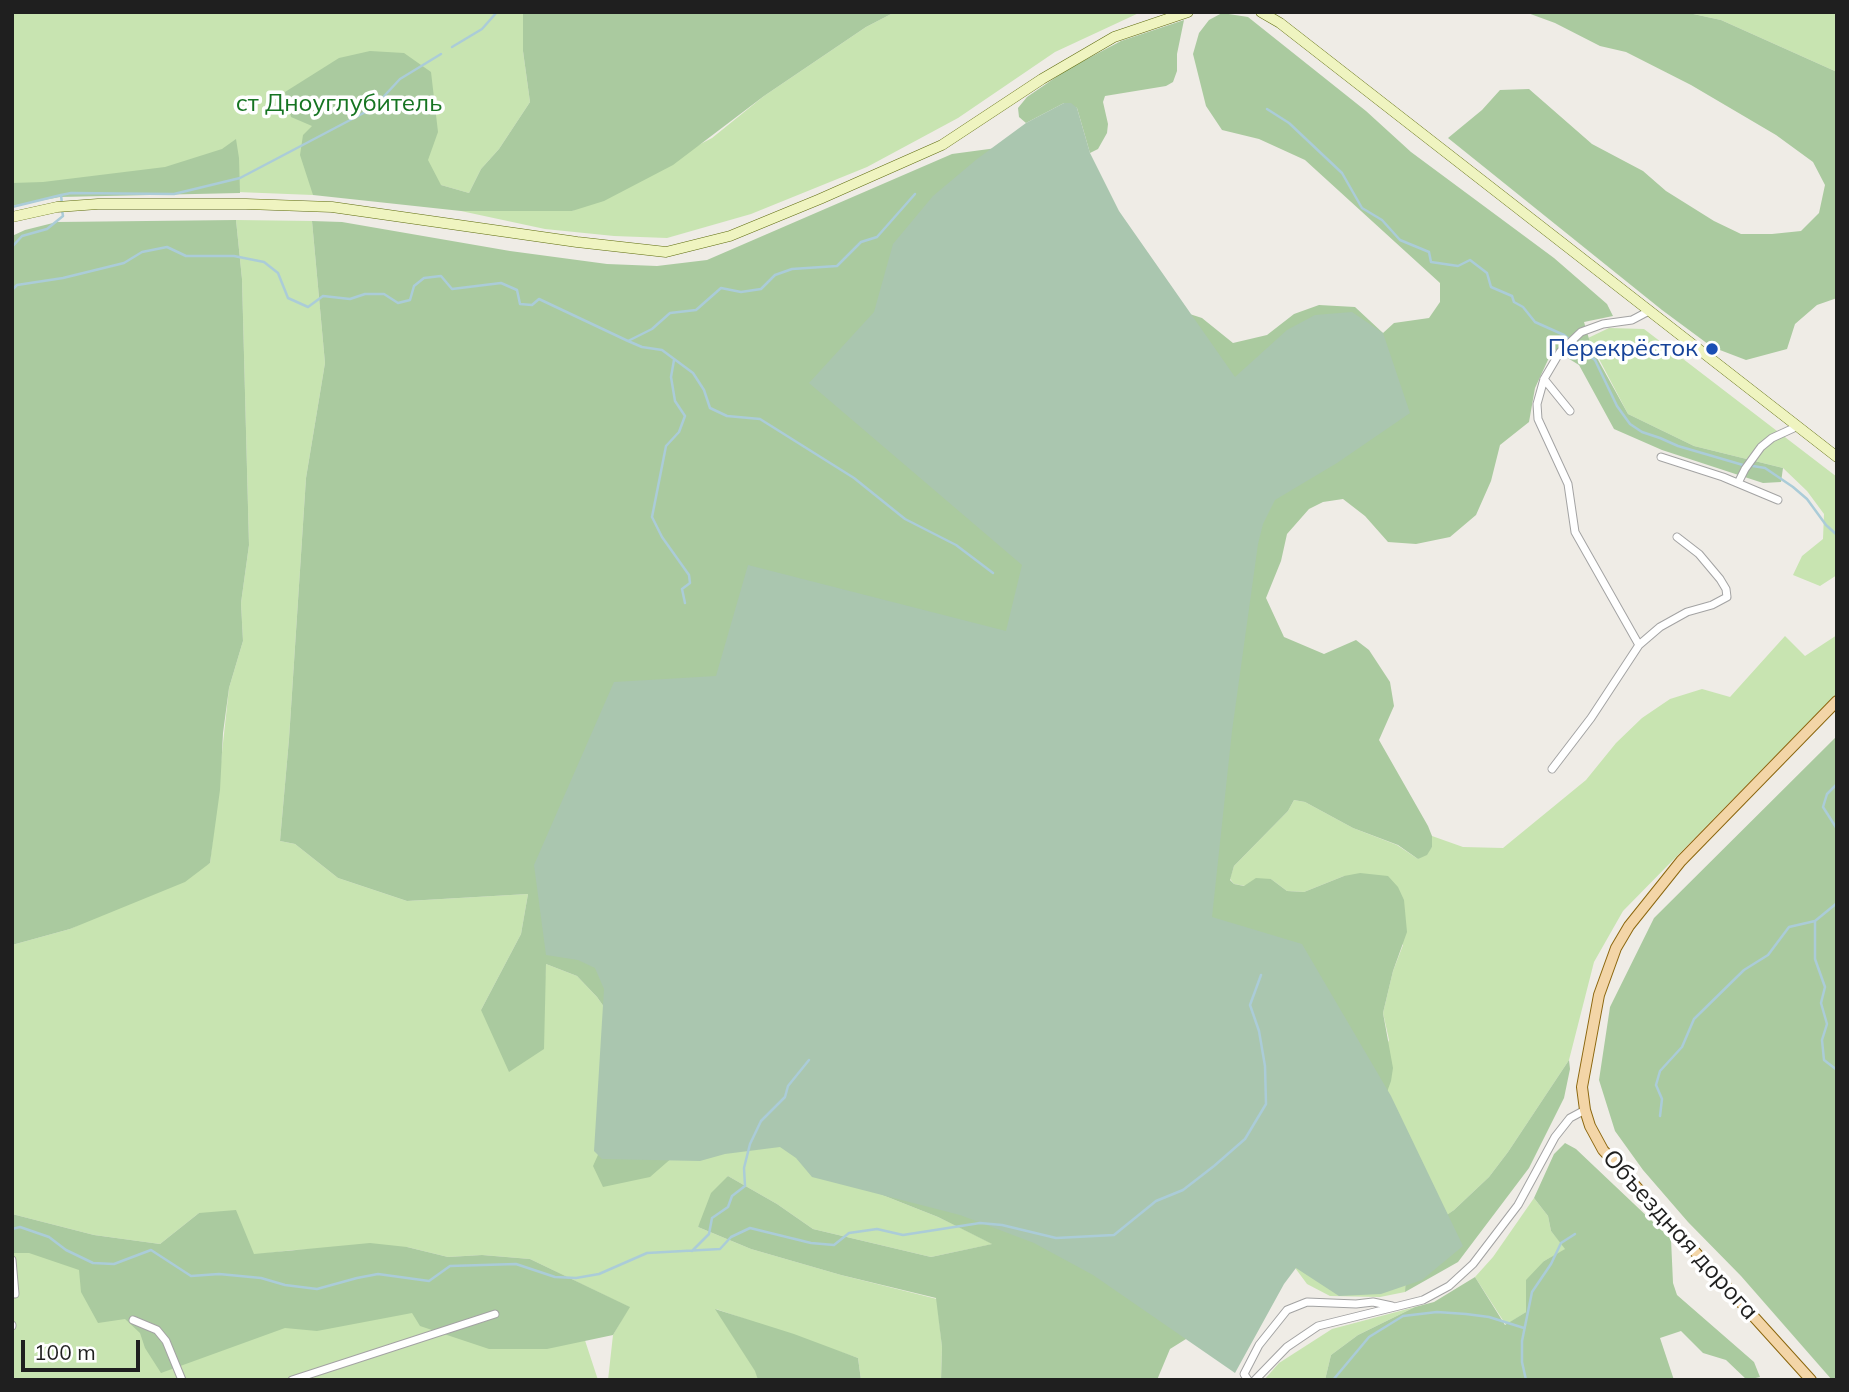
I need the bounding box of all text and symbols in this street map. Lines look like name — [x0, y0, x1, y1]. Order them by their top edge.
park label: ст Дноуглубитель — [236, 90, 442, 118]
place label: Перекрёсток — [1548, 335, 1698, 363]
marker: Перекрёсток — [1704, 341, 1720, 357]
street label: Объездная дорога — [1596, 1144, 1764, 1326]
scale bar — [24, 1326, 144, 1370]
text: 100 m — [34, 1339, 96, 1365]

